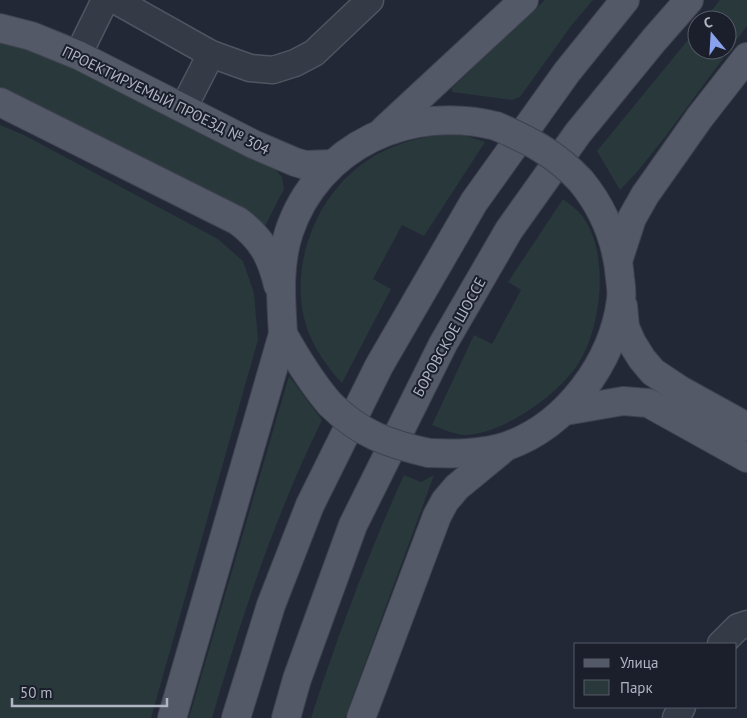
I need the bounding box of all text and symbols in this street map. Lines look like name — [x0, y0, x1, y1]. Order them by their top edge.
north arrow — [687, 10, 737, 60]
text: С — [701, 13, 715, 32]
street label: ПРОЕКТИРУЕМЫЙ ПРОЕЗД № 304 — [59, 41, 273, 159]
street label: БОРОВСКОЕ ШОССЕ — [408, 274, 490, 400]
legend — [574, 643, 737, 708]
text: Улица — [620, 653, 658, 672]
scale bar — [12, 676, 168, 708]
text: Парк — [620, 678, 653, 697]
text: 50 m — [20, 683, 53, 702]

